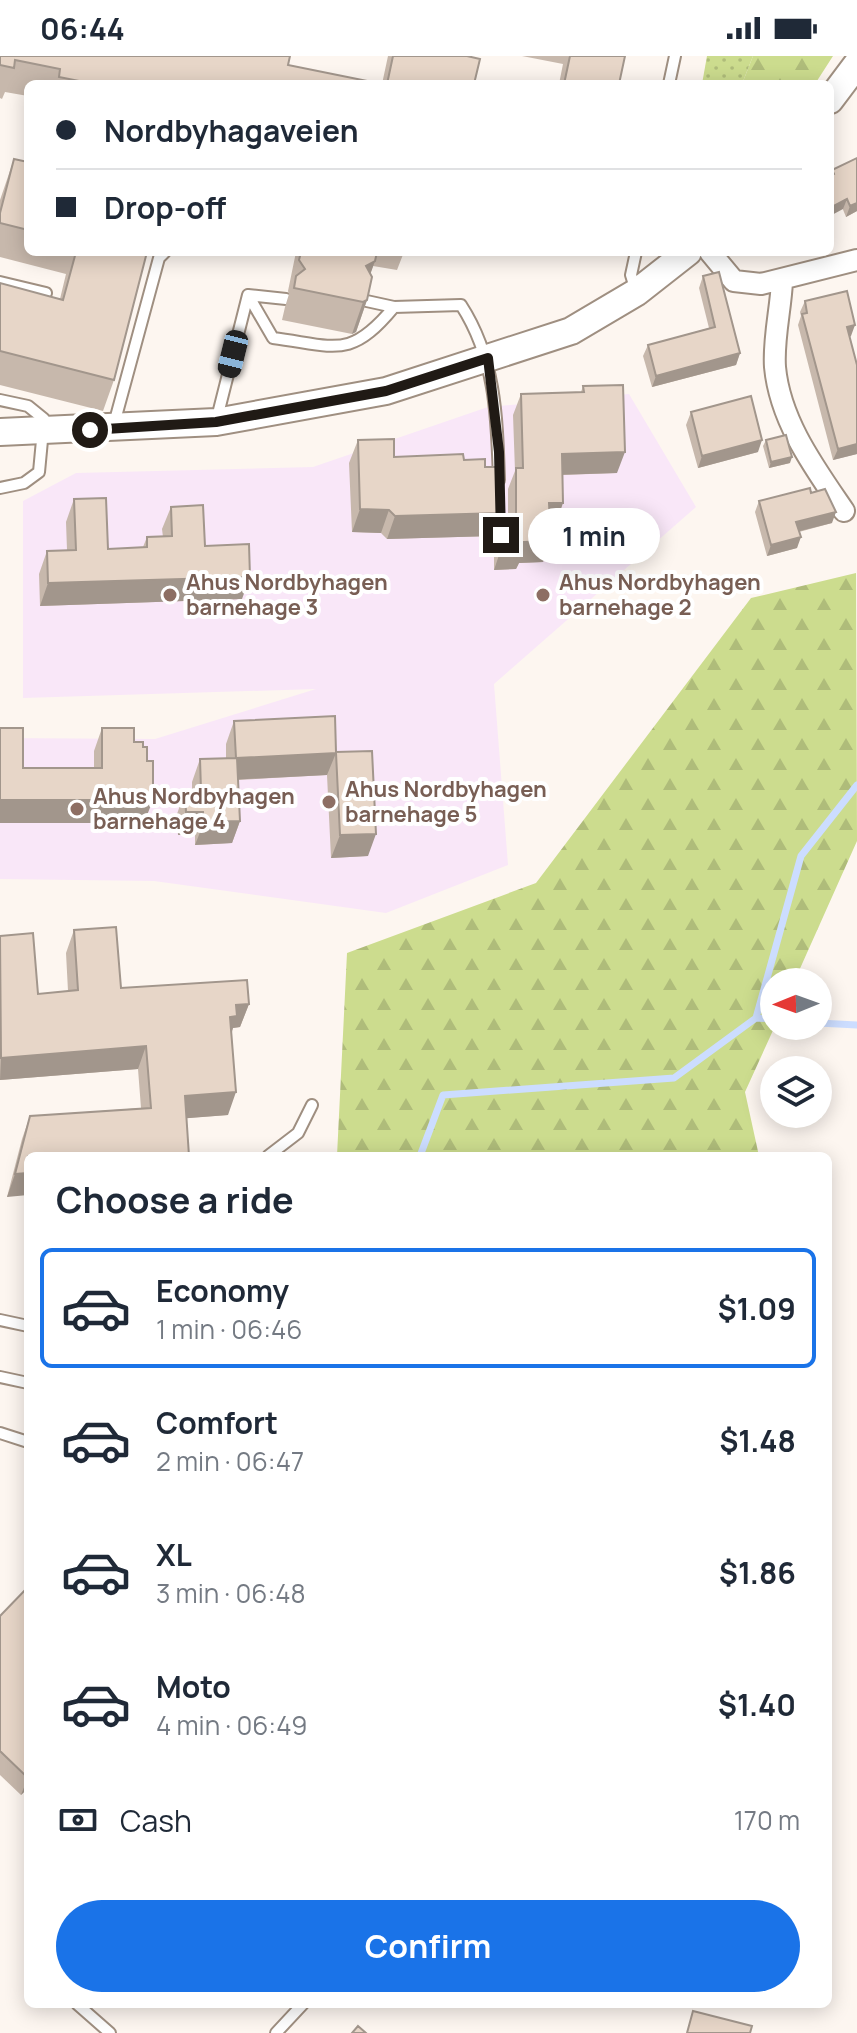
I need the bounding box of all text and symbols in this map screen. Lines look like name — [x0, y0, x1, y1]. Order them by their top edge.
text: 06:44 — [40, 8, 125, 49]
text: Nordbyhagaveien — [104, 110, 358, 151]
text: Drop-off — [104, 187, 226, 228]
car — [216, 328, 250, 380]
route start — [72, 412, 108, 448]
callout: 1 min — [529, 507, 661, 563]
route end — [483, 517, 519, 553]
text: 1 min — [562, 518, 626, 554]
place label: Ahus Nordbyhagen barnehage 3 — [186, 567, 388, 622]
place label: Ahus Nordbyhagen barnehage 2 — [559, 567, 761, 622]
marker: Ahus Nordbyhagen barnehage 3 — [161, 586, 179, 604]
marker: Ahus Nordbyhagen barnehage 2 — [534, 586, 552, 604]
place label: Ahus Nordbyhagen barnehage 5 — [345, 774, 547, 829]
place label: Ahus Nordbyhagen barnehage 4 — [93, 781, 295, 836]
marker: Ahus Nordbyhagen barnehage 5 — [320, 793, 338, 811]
marker: Ahus Nordbyhagen barnehage 4 — [68, 800, 86, 818]
north arrow — [760, 968, 832, 1040]
map controls — [760, 968, 832, 1128]
button: layers — [760, 1056, 832, 1128]
text: Choose a ride — [56, 1175, 294, 1224]
text: Economy — [156, 1270, 289, 1311]
icon: car — [60, 1272, 132, 1344]
text: $1.09 — [718, 1288, 796, 1329]
text: 1 min · 06:46 — [156, 1311, 302, 1347]
text: Comfort — [156, 1402, 278, 1443]
icon: car — [60, 1404, 132, 1476]
text: $1.48 — [719, 1420, 796, 1461]
text: 2 min · 06:47 — [156, 1443, 304, 1479]
text: XL — [156, 1534, 192, 1575]
icon: car — [60, 1536, 132, 1608]
text: $1.86 — [719, 1552, 796, 1593]
text: 3 min · 06:48 — [156, 1575, 306, 1611]
text: Moto — [156, 1666, 231, 1707]
icon: car — [60, 1668, 132, 1740]
text: $1.40 — [718, 1684, 796, 1725]
text: 4 min · 06:49 — [156, 1707, 307, 1743]
icon: cash — [56, 1798, 100, 1842]
text: Cash — [120, 1800, 192, 1841]
text: 170 m — [734, 1802, 800, 1838]
button: Confirm — [56, 1900, 800, 1992]

